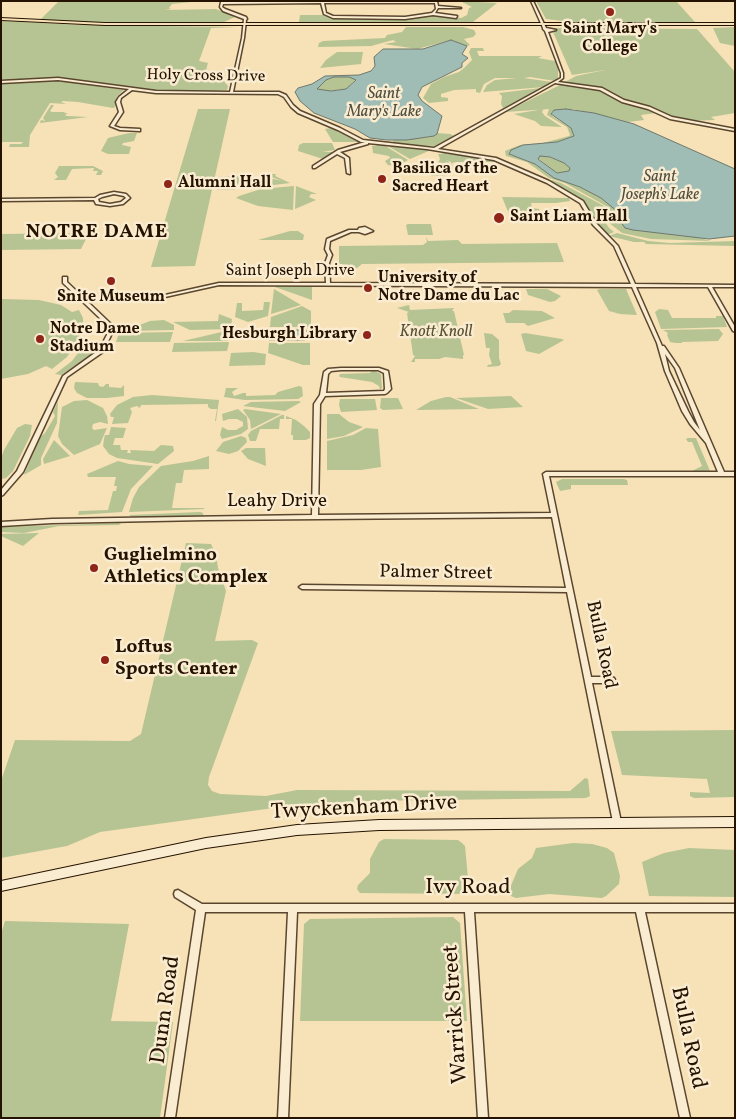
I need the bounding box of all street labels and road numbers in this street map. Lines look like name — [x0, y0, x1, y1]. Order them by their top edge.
street label: Holy Cross Drive — [147, 66, 265, 88]
street label: Saint Joseph Drive — [225, 262, 355, 282]
street label: Leahy Drive — [227, 492, 327, 514]
street label: Palmer Street — [379, 562, 493, 586]
street label: Bulla Road — [579, 599, 621, 691]
street label: Twyckenham Drive — [270, 791, 458, 827]
street label: Ivy Road — [425, 876, 511, 902]
street label: Warrick Street — [439, 943, 475, 1085]
street label: Dunn Road — [146, 954, 188, 1066]
street label: Bulla Road — [663, 984, 711, 1092]

